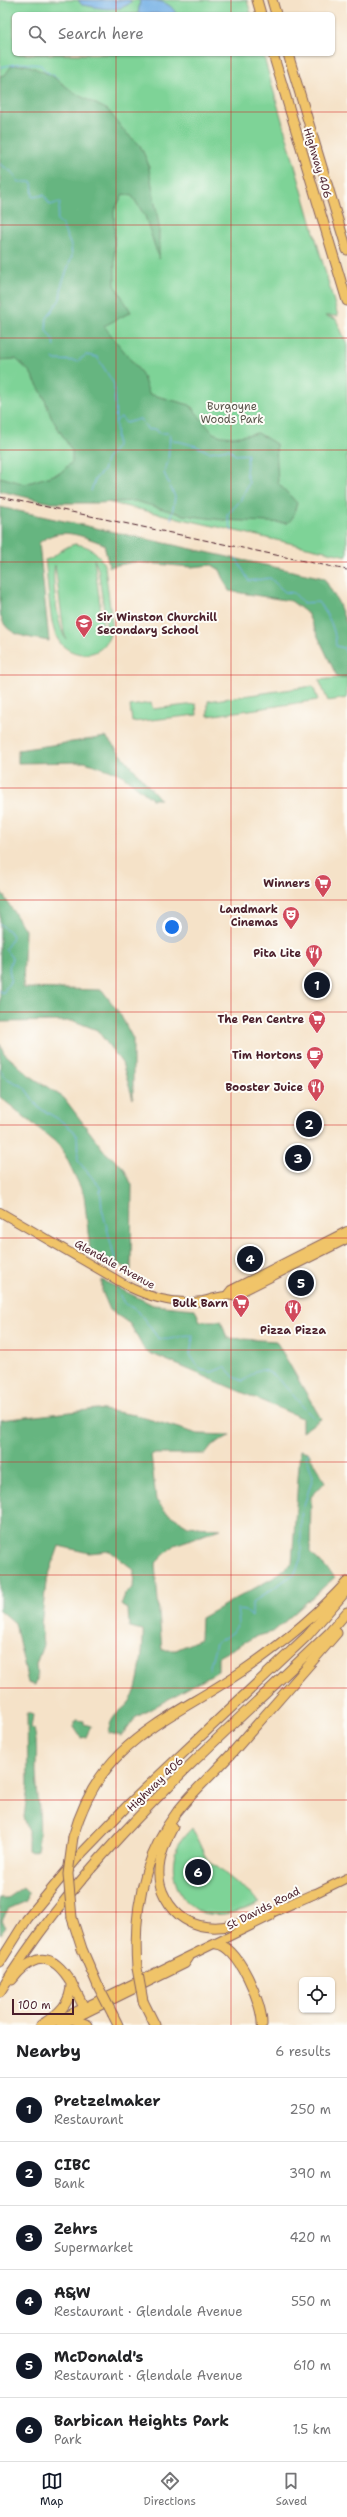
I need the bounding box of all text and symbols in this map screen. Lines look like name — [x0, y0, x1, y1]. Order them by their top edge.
search box — [12, 12, 335, 56]
icon: search — [26, 23, 48, 45]
text: Search here — [58, 24, 144, 44]
street label: Highway 406 — [300, 126, 335, 200]
park label: Burgoyne Woods Park — [200, 399, 264, 427]
place label: Sir Winston Churchill Secondary School — [97, 610, 217, 638]
school or university icon: Sir Winston Churchill Secondary School — [74, 613, 94, 638]
supermarket icon: Winners — [313, 873, 333, 898]
place label: Winners — [263, 876, 310, 891]
place label: Landmark Cinemas — [220, 902, 278, 930]
theatre icon: Landmark Cinemas — [281, 905, 301, 930]
your location — [162, 917, 182, 937]
restaurant icon: Pita Lite — [304, 943, 324, 968]
place label: Pita Lite — [253, 946, 301, 961]
pin: 1 — [304, 970, 330, 1000]
supermarket icon: The Pen Centre — [307, 1009, 327, 1034]
place label: The Pen Centre — [218, 1012, 304, 1027]
cafe icon: Tim Hortons — [305, 1045, 325, 1070]
place label: Tim Hortons — [232, 1048, 302, 1063]
restaurant icon: Booster Juice — [306, 1077, 326, 1102]
place label: Booster Juice — [225, 1080, 303, 1095]
pin: 2 — [296, 1109, 322, 1139]
pin: 3 — [285, 1143, 311, 1173]
street label: Glendale Avenue — [72, 1236, 158, 1293]
pin: 4 — [237, 1244, 263, 1274]
pin: 5 — [288, 1268, 314, 1298]
supermarket icon: Bulk Barn — [231, 1293, 251, 1318]
place label: Bulk Barn — [172, 1296, 229, 1311]
restaurant icon: Pizza Pizza — [283, 1298, 303, 1323]
place label: Pizza Pizza — [260, 1323, 326, 1338]
street label: Highway 406 — [124, 1754, 187, 1815]
pin: 6 — [185, 1857, 211, 1887]
street label: St Davids Road — [224, 1883, 303, 1933]
map controls — [299, 1977, 335, 2013]
button: locate — [299, 1977, 335, 2013]
scale bar — [12, 1997, 74, 2016]
text: 100 m — [18, 1998, 51, 2013]
text: Nearby — [16, 2040, 81, 2062]
text: 6 results — [275, 2043, 331, 2060]
text: Pretzelmaker — [54, 2091, 160, 2111]
text: 1 — [26, 2101, 32, 2118]
text: 250 m — [290, 2101, 331, 2118]
text: Restaurant — [54, 2111, 124, 2128]
text: CIBC — [54, 2155, 90, 2175]
text: 2 — [24, 2165, 34, 2182]
text: 390 m — [289, 2165, 331, 2182]
text: Bank — [54, 2175, 85, 2192]
text: Zehrs — [54, 2219, 98, 2239]
text: 3 — [24, 2229, 34, 2246]
text: 420 m — [289, 2229, 331, 2246]
text: Supermarket — [54, 2239, 133, 2256]
text: A&W — [54, 2283, 91, 2303]
text: 4 — [24, 2293, 34, 2310]
text: 550 m — [291, 2293, 331, 2310]
text: Restaurant · Glendale Avenue — [54, 2303, 243, 2320]
text: McDonald's — [54, 2347, 144, 2367]
text: 5 — [25, 2357, 33, 2374]
text: 610 m — [293, 2357, 331, 2374]
text: Restaurant · Glendale Avenue — [54, 2367, 243, 2384]
text: Barbican Heights Park — [54, 2411, 229, 2431]
text: 6 — [24, 2421, 34, 2438]
text: 1.5 km — [293, 2421, 331, 2438]
text: Park — [54, 2431, 82, 2448]
tab: Map — [40, 2470, 64, 2509]
tab: Directions — [143, 2470, 196, 2509]
tab: Saved — [276, 2470, 307, 2509]

